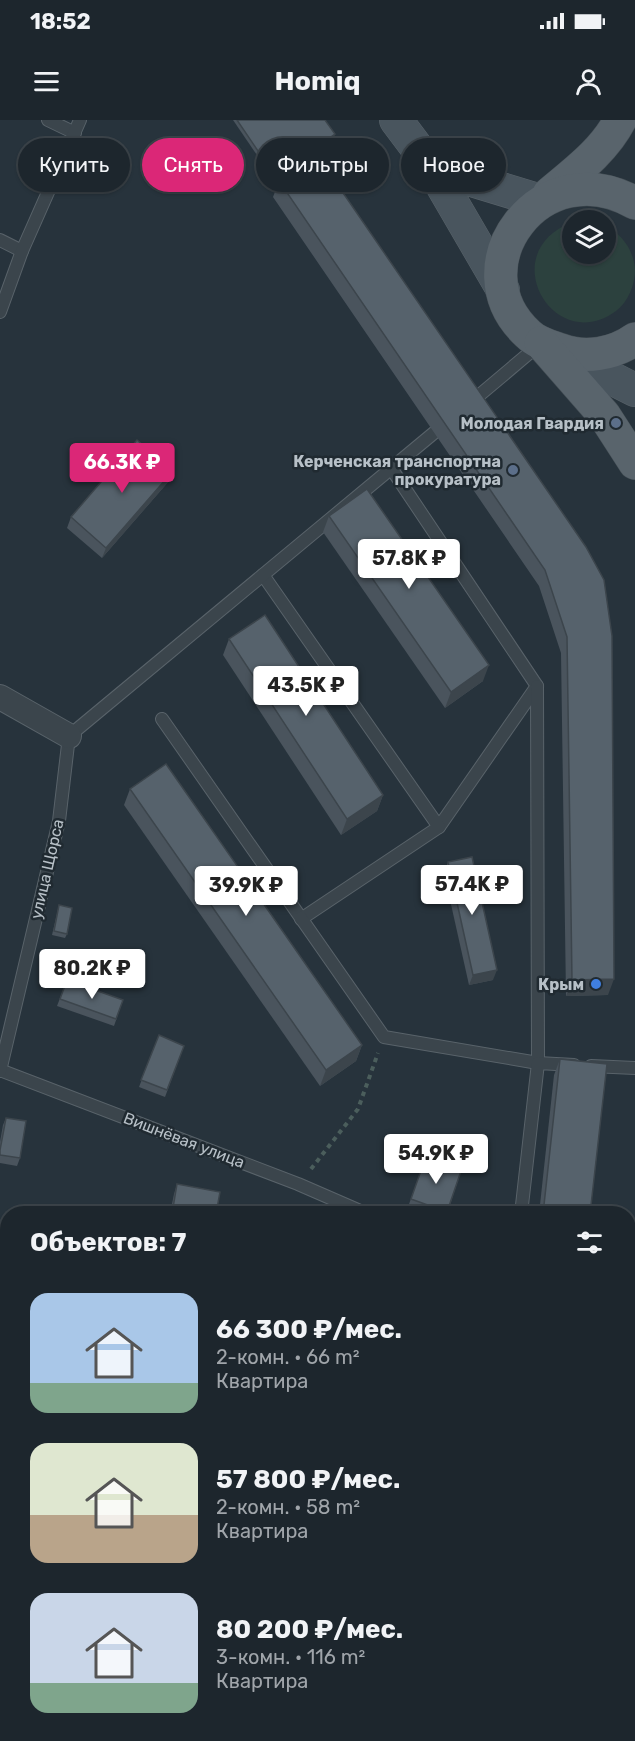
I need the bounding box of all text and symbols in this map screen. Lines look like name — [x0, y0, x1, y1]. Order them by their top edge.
text: 18:52 — [30, 8, 91, 35]
icon: menu — [30, 65, 63, 98]
text: Homiq — [274, 65, 361, 97]
icon: person — [572, 65, 605, 98]
chip: Купить — [18, 138, 130, 192]
chip: Снять — [142, 138, 244, 192]
chip: Фильтры — [256, 138, 389, 192]
chip: Новое — [401, 138, 506, 192]
map controls — [562, 210, 616, 264]
button: layers — [562, 210, 616, 264]
place label: Молодая Гвардия — [460, 414, 604, 433]
marker: Молодая Гвардия — [609, 416, 623, 430]
pin: 66.3K ₽ — [67, 443, 177, 494]
text: 66.3K ₽ — [84, 450, 160, 474]
place label: Керченская транспортна прокуратура — [293, 452, 501, 489]
marker: Керченская транспортна прокуратура — [506, 463, 520, 477]
pin: 57.8K ₽ — [354, 539, 464, 590]
text: 57.8K ₽ — [372, 546, 446, 570]
pin: 43.5K ₽ — [251, 666, 361, 717]
text: 43.5K ₽ — [267, 673, 345, 697]
street label: улица Щорса — [26, 817, 68, 921]
pin: 57.4K ₽ — [417, 865, 527, 916]
pin: 39.9K ₽ — [191, 866, 301, 917]
text: 57.4K ₽ — [435, 872, 509, 896]
text: 39.9K ₽ — [209, 873, 283, 897]
pin: 80.2K ₽ — [37, 949, 147, 1000]
text: 80.2K ₽ — [53, 956, 131, 980]
place label: Крым — [538, 975, 584, 994]
marker: Крым — [589, 977, 603, 991]
street label: Вишнёвая улица — [121, 1108, 247, 1172]
pin: 54.9K ₽ — [381, 1134, 491, 1185]
text: 54.9K ₽ — [398, 1141, 474, 1165]
icon: filters — [573, 1226, 606, 1259]
text: Объектов: 7 — [30, 1227, 186, 1258]
text: 66 300 ₽/мес. — [216, 1314, 402, 1345]
icon: home — [78, 1317, 150, 1389]
text: 2-комн. · 66 m² — [216, 1345, 360, 1369]
text: Квартира — [216, 1369, 308, 1393]
text: 57 800 ₽/мес. — [216, 1464, 400, 1495]
icon: home — [78, 1467, 150, 1539]
text: 2-комн. · 58 m² — [216, 1495, 360, 1519]
text: Квартира — [216, 1519, 308, 1543]
text: 80 200 ₽/мес. — [216, 1614, 403, 1645]
icon: home — [78, 1617, 150, 1689]
text: 3-комн. · 116 m² — [216, 1645, 365, 1669]
text: Квартира — [216, 1669, 308, 1693]

